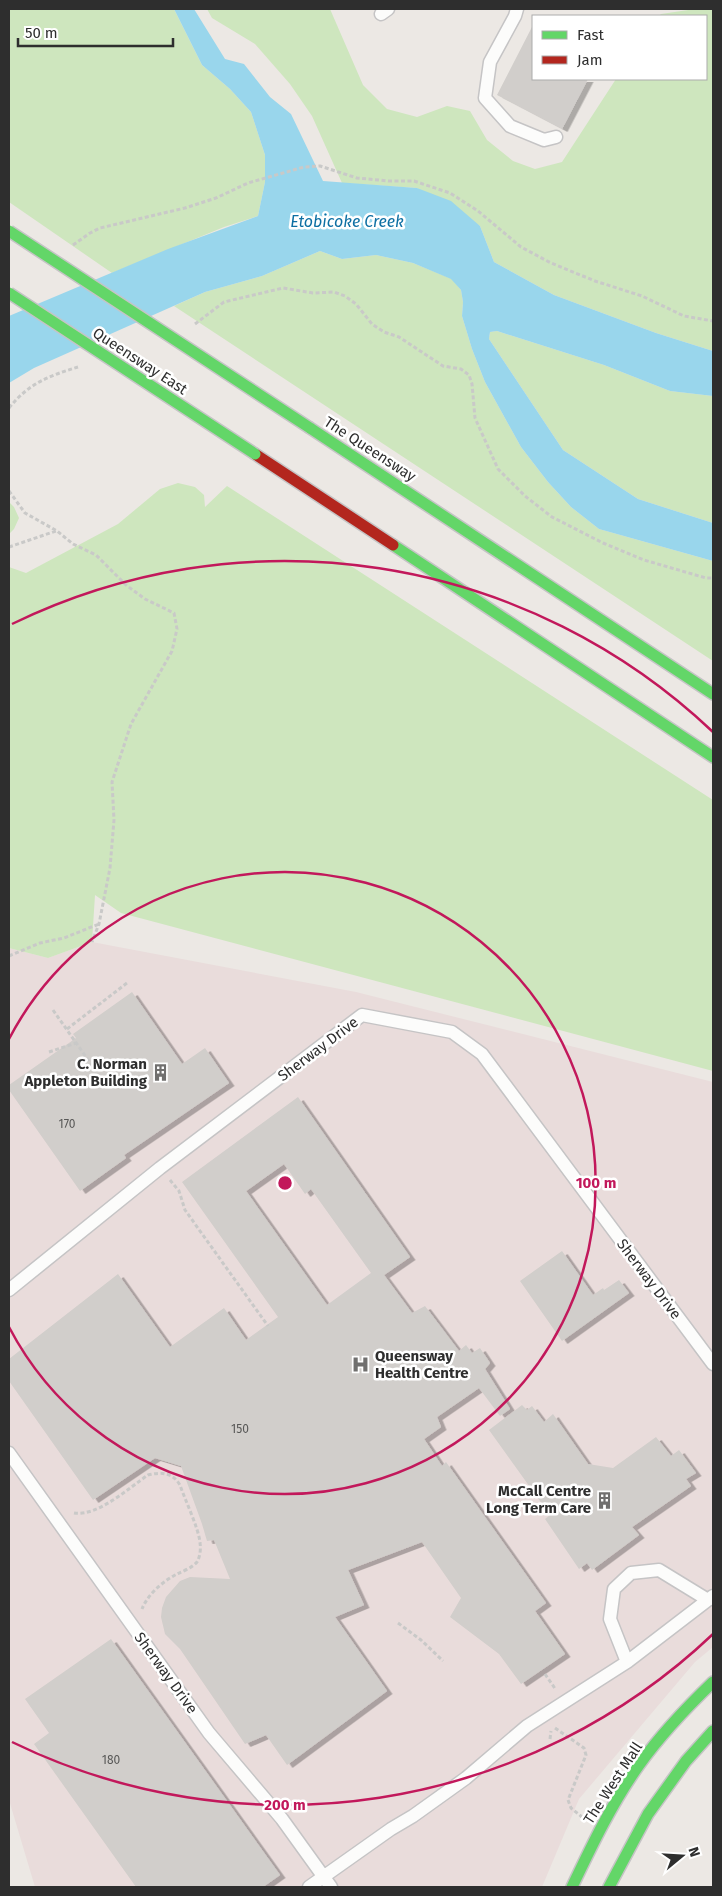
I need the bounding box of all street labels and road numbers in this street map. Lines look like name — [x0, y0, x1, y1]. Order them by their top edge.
street label: Queensway East — [89, 324, 191, 399]
street label: The Queensway — [321, 413, 420, 486]
street label: Sherway Drive — [274, 1013, 362, 1085]
street label: Sherway Drive — [613, 1235, 685, 1323]
street label: Sherway Drive — [131, 1629, 201, 1717]
street label: The West Mall — [580, 1738, 646, 1827]

